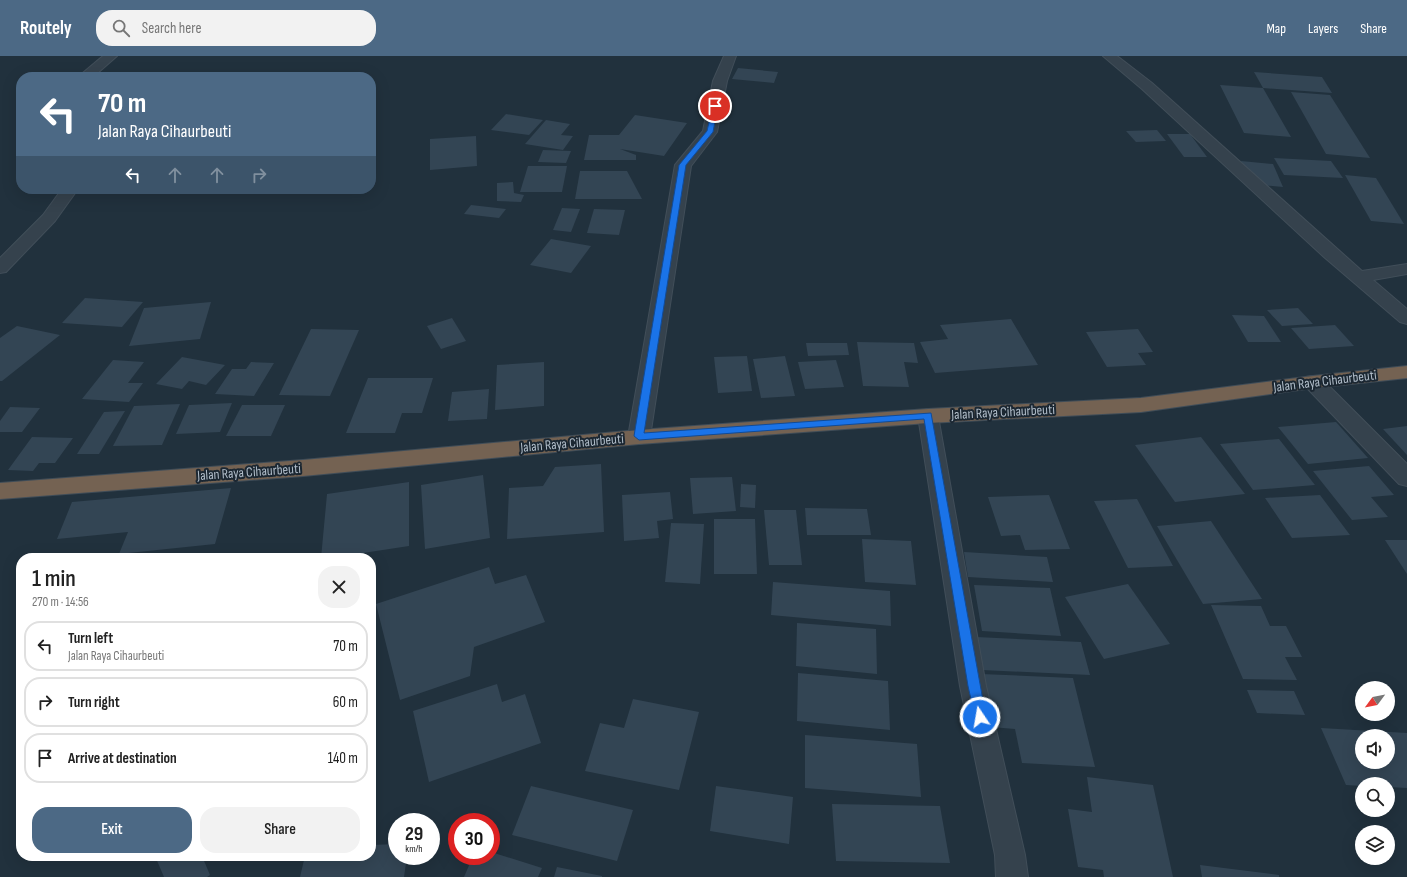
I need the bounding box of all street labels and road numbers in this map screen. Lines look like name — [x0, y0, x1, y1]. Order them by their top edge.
street label: Jalan Raya Cihaurbeuti — [1272, 366, 1377, 396]
street label: Jalan Raya Cihaurbeuti — [950, 401, 1055, 423]
street label: Jalan Raya Cihaurbeuti — [519, 430, 624, 456]
street label: Jalan Raya Cihaurbeuti — [196, 460, 301, 484]

